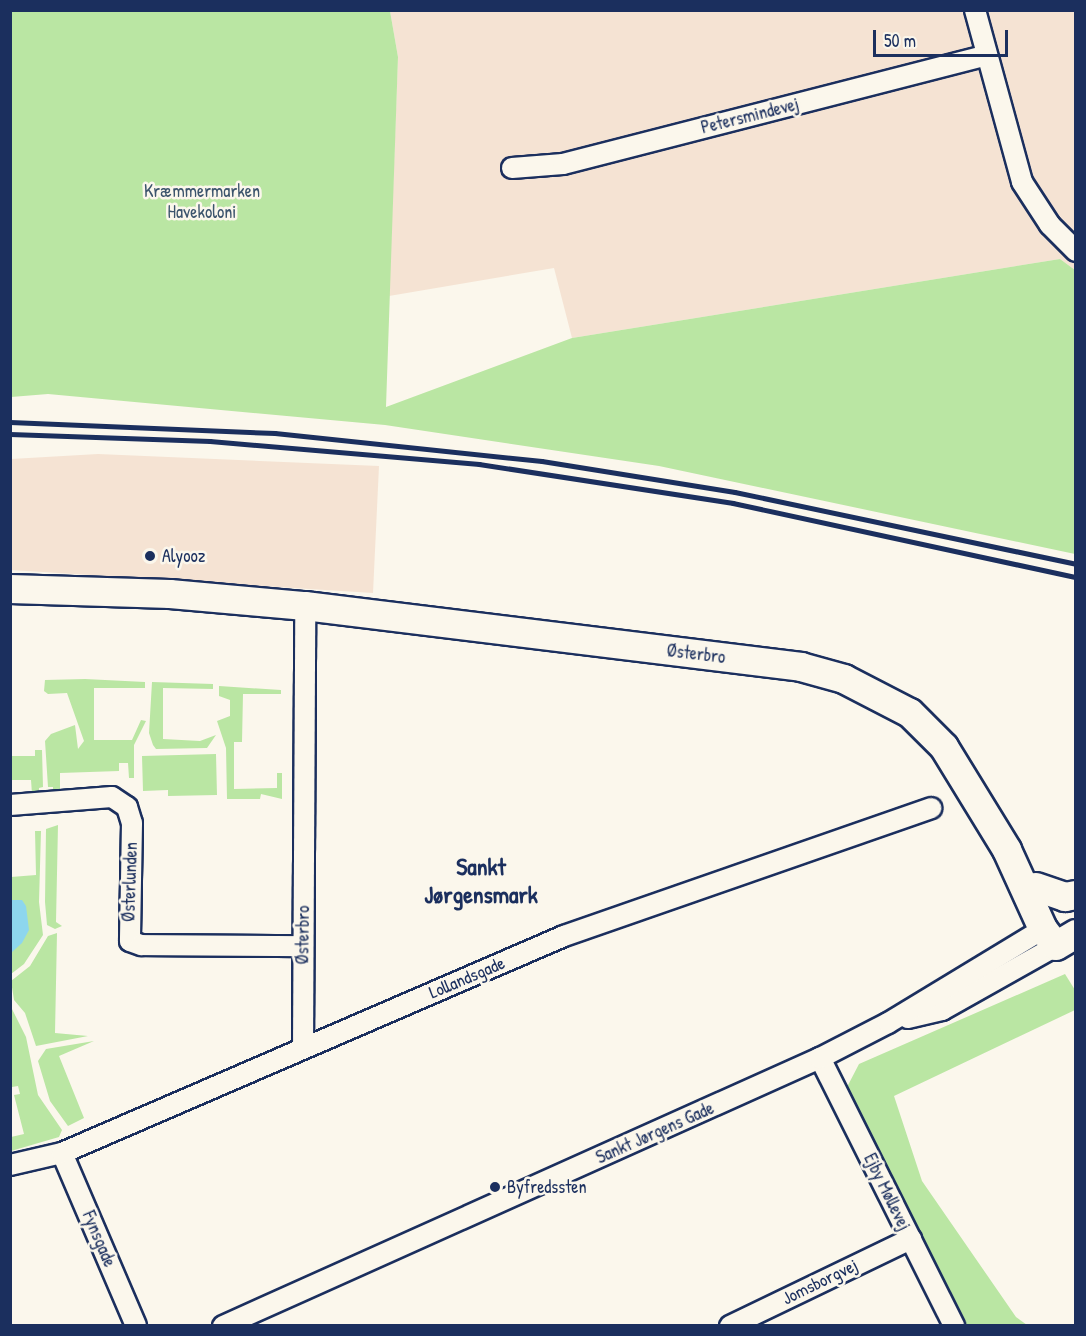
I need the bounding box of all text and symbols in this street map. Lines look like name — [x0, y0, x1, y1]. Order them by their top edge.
scale bar — [876, 18, 1011, 56]
text: 50 m — [884, 28, 916, 53]
street label: Petersmindevej — [699, 93, 801, 139]
park label: Kræmmermarken Havekoloni — [144, 181, 260, 224]
place label: Alyooz — [162, 545, 205, 567]
marker: Alyooz — [143, 549, 157, 563]
street label: Østerbro — [665, 640, 727, 668]
street label: Østerlunden — [118, 842, 142, 922]
district label: Sankt Jørgensmark — [424, 853, 538, 909]
street label: Østerbro — [292, 905, 314, 965]
street label: Lollandsgade — [426, 952, 508, 1004]
street label: Sankt Jørgens Gade — [593, 1097, 717, 1169]
street label: Ejby Møllevej — [859, 1150, 915, 1234]
place label: Byfredssten — [507, 1176, 587, 1198]
marker: Byfredssten — [488, 1180, 502, 1194]
street label: Fynsgade — [78, 1208, 120, 1270]
street label: Jomsborgvej — [779, 1254, 861, 1310]

